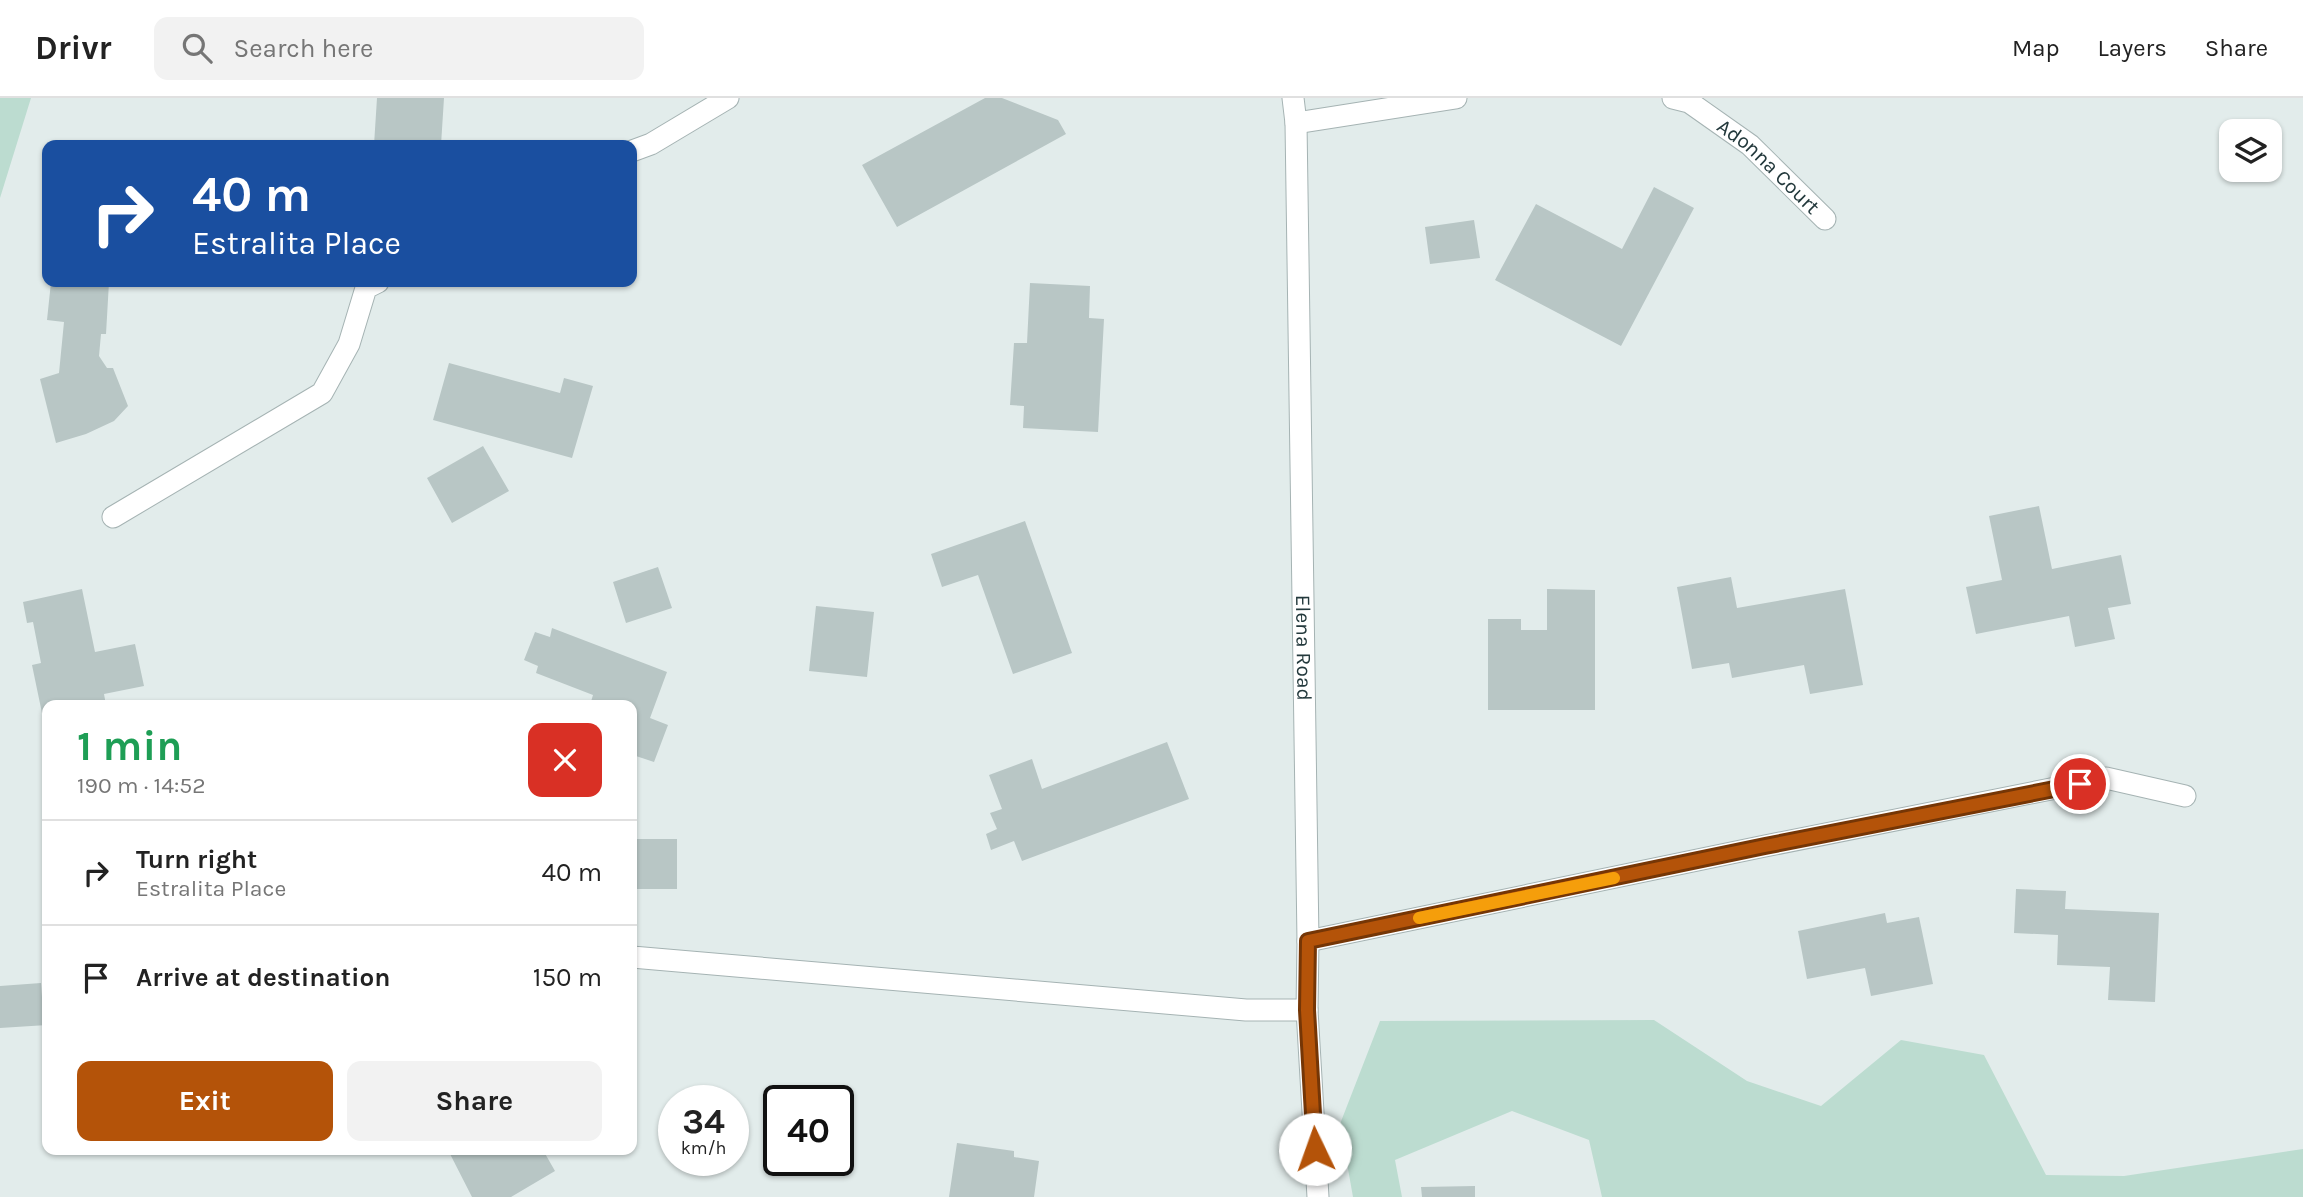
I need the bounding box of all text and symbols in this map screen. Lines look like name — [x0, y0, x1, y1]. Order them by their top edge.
search box — [154, 17, 644, 80]
text: Drivr — [35, 29, 112, 67]
icon: search — [178, 29, 216, 67]
text: Search here — [234, 33, 373, 64]
text: Map — [2012, 34, 2060, 62]
text: Layers — [2098, 34, 2167, 62]
text: Share — [2205, 34, 2268, 62]
street label: Adonna Court — [1713, 114, 1825, 219]
map controls — [2219, 119, 2282, 182]
button: layers — [2219, 119, 2282, 182]
text: 40 m — [192, 166, 311, 223]
icon: right — [77, 168, 168, 259]
text: Estralita Place — [192, 225, 401, 262]
street label: Elena Road — [1291, 595, 1316, 701]
text: 1 min — [77, 721, 182, 771]
button: close — [528, 723, 602, 797]
pin — [2050, 754, 2110, 814]
icon: arrive — [2061, 765, 2099, 803]
text: 190 m · 14:52 — [77, 772, 206, 799]
text: Turn right — [136, 844, 257, 875]
icon: right — [77, 854, 115, 892]
text: 40 m — [542, 857, 602, 888]
text: Estralita Place — [136, 875, 286, 902]
icon: arrive — [77, 959, 115, 997]
text: Arrive at destination — [136, 962, 390, 993]
text: 150 m — [533, 962, 602, 993]
button: Exit — [77, 1061, 333, 1141]
button: Share — [347, 1061, 602, 1141]
speed limit sign: 40 — [763, 1085, 854, 1176]
text: 34 — [682, 1101, 725, 1142]
position arrow — [1278, 1112, 1352, 1186]
text: km/h — [681, 1137, 726, 1159]

